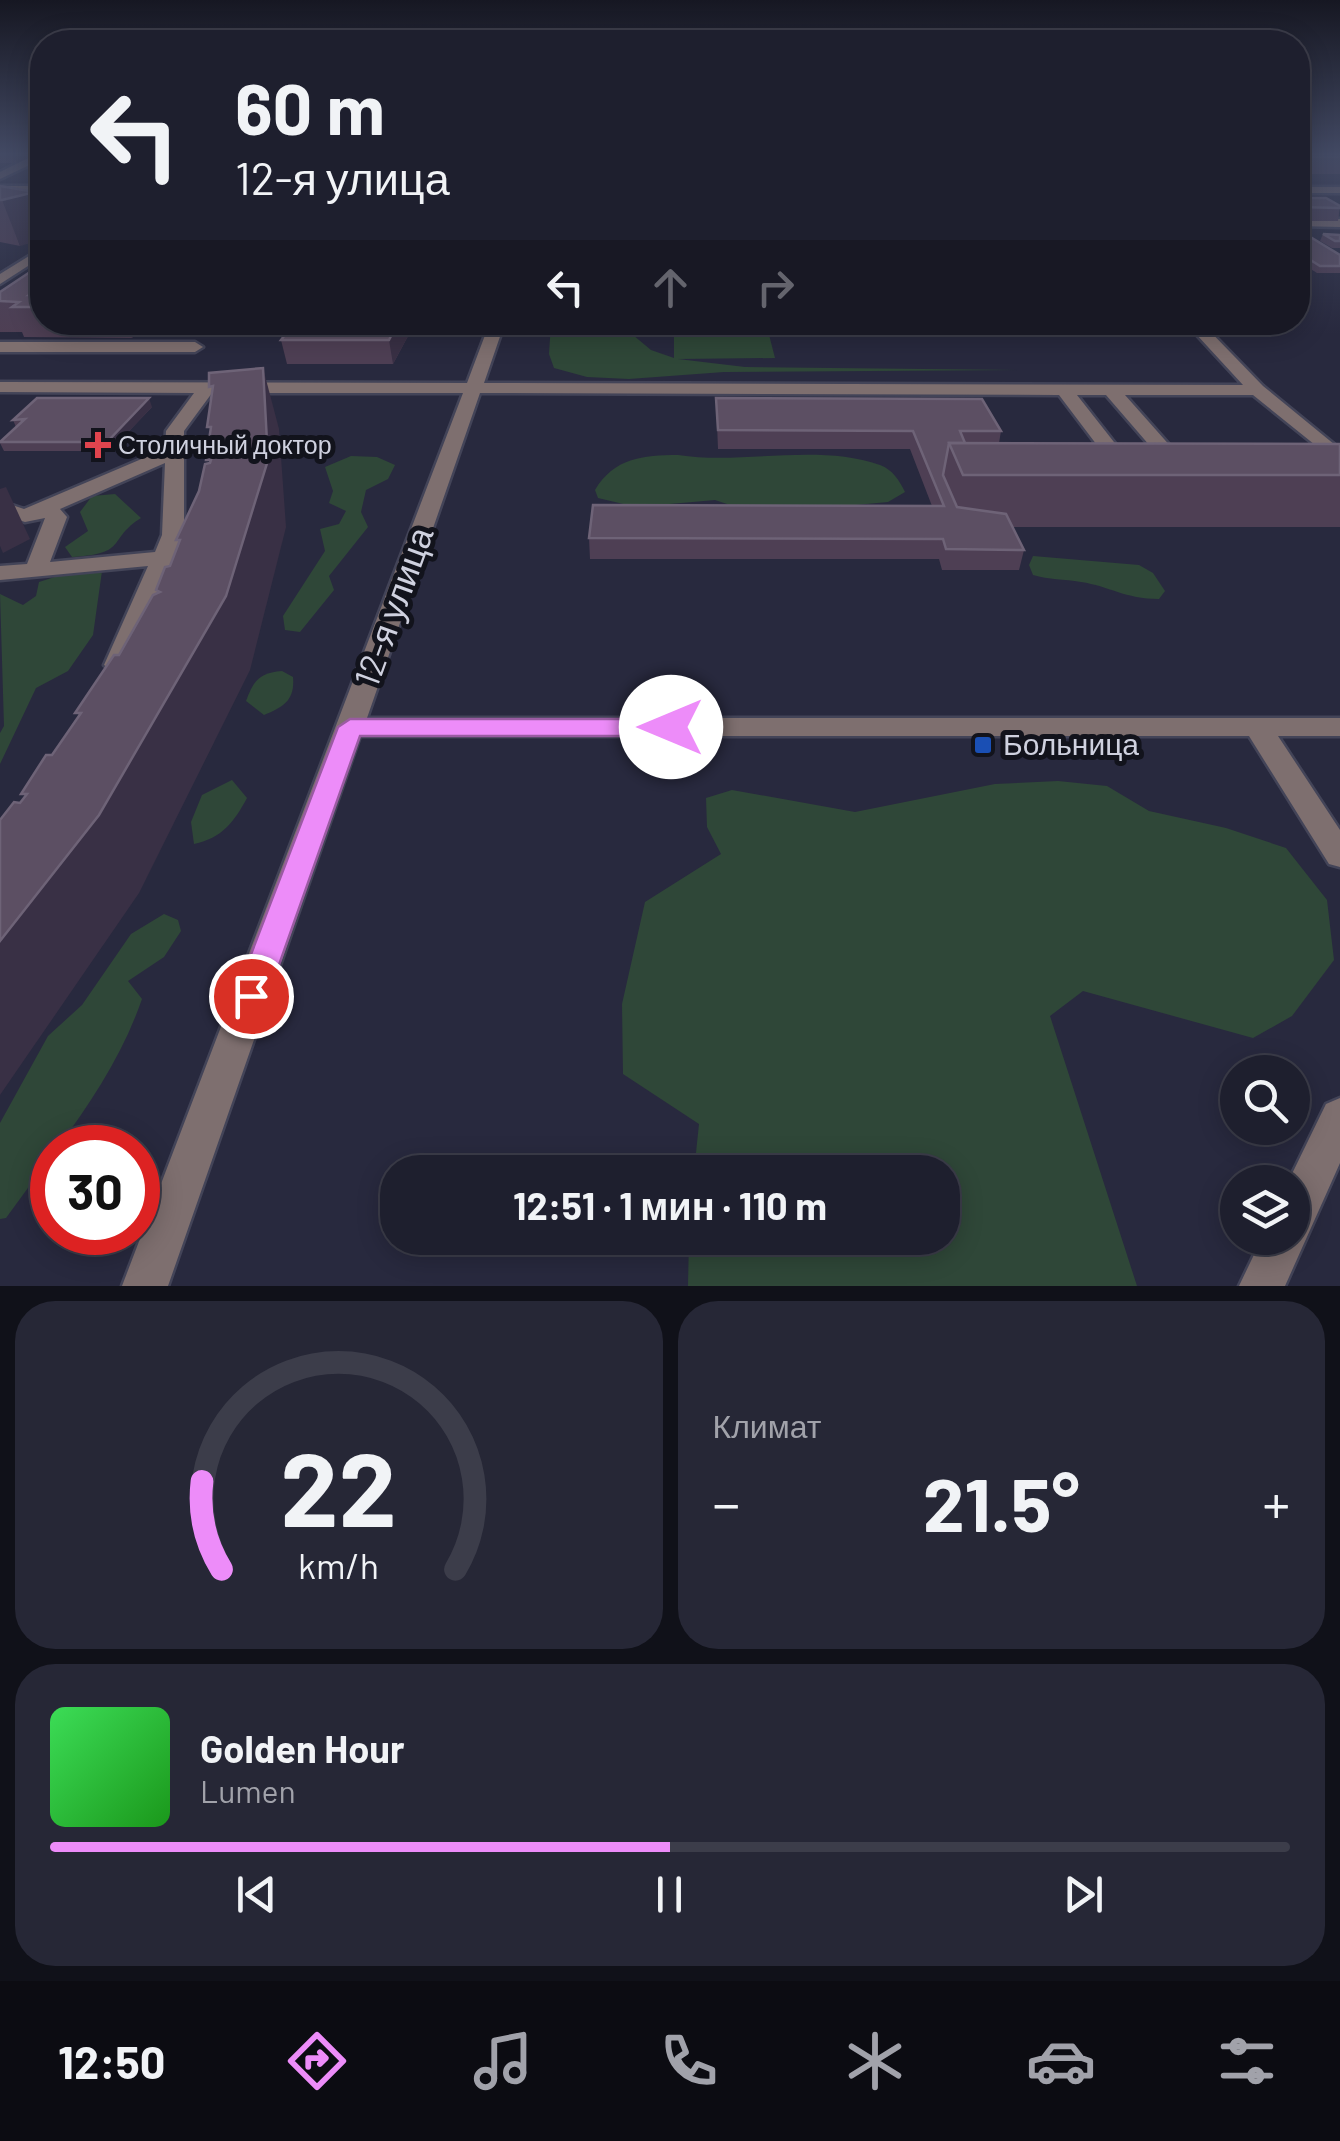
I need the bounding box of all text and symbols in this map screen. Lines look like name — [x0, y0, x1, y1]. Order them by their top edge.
text: 60 m — [235, 65, 385, 149]
icon: left — [70, 70, 200, 200]
text: 12-я улица — [235, 150, 450, 204]
icon: left — [538, 260, 593, 315]
icon: ahead — [643, 260, 698, 315]
icon: right — [748, 260, 803, 315]
place label: Столичный доктор — [118, 429, 332, 459]
marker: Столичный доктор — [87, 434, 109, 456]
street label: 12-я улица — [344, 520, 441, 692]
position arrow — [619, 675, 723, 779]
place label: Больница — [1003, 725, 1139, 761]
marker: Больница — [972, 734, 994, 756]
pin — [209, 954, 294, 1039]
icon: arrive — [224, 969, 279, 1024]
map controls — [1220, 1055, 1310, 1255]
button: search — [1220, 1055, 1310, 1145]
speed limit sign: 30 — [30, 1125, 160, 1255]
button: layers — [1220, 1165, 1310, 1255]
text: 12:51 · 1 мин · 110 m — [513, 1182, 827, 1228]
text: Климат — [713, 1406, 821, 1444]
text: 22 — [281, 1423, 397, 1548]
text: 21.5° — [923, 1457, 1080, 1547]
text: − — [713, 1469, 740, 1535]
text: + — [1262, 1469, 1290, 1535]
text: km/h — [298, 1543, 379, 1586]
text: Golden Hour — [200, 1725, 405, 1771]
text: Lumen — [200, 1771, 296, 1809]
icon: previous — [229, 1867, 284, 1922]
icon: pause — [642, 1867, 697, 1922]
icon: next — [1056, 1867, 1111, 1922]
icon: directions — [282, 2026, 352, 2096]
icon: music — [468, 2026, 538, 2096]
icon: phone — [654, 2026, 724, 2096]
icon: climate — [840, 2026, 910, 2096]
icon: car — [1026, 2026, 1096, 2096]
icon: filters — [1212, 2026, 1282, 2096]
text: 12:50 — [58, 2034, 165, 2088]

